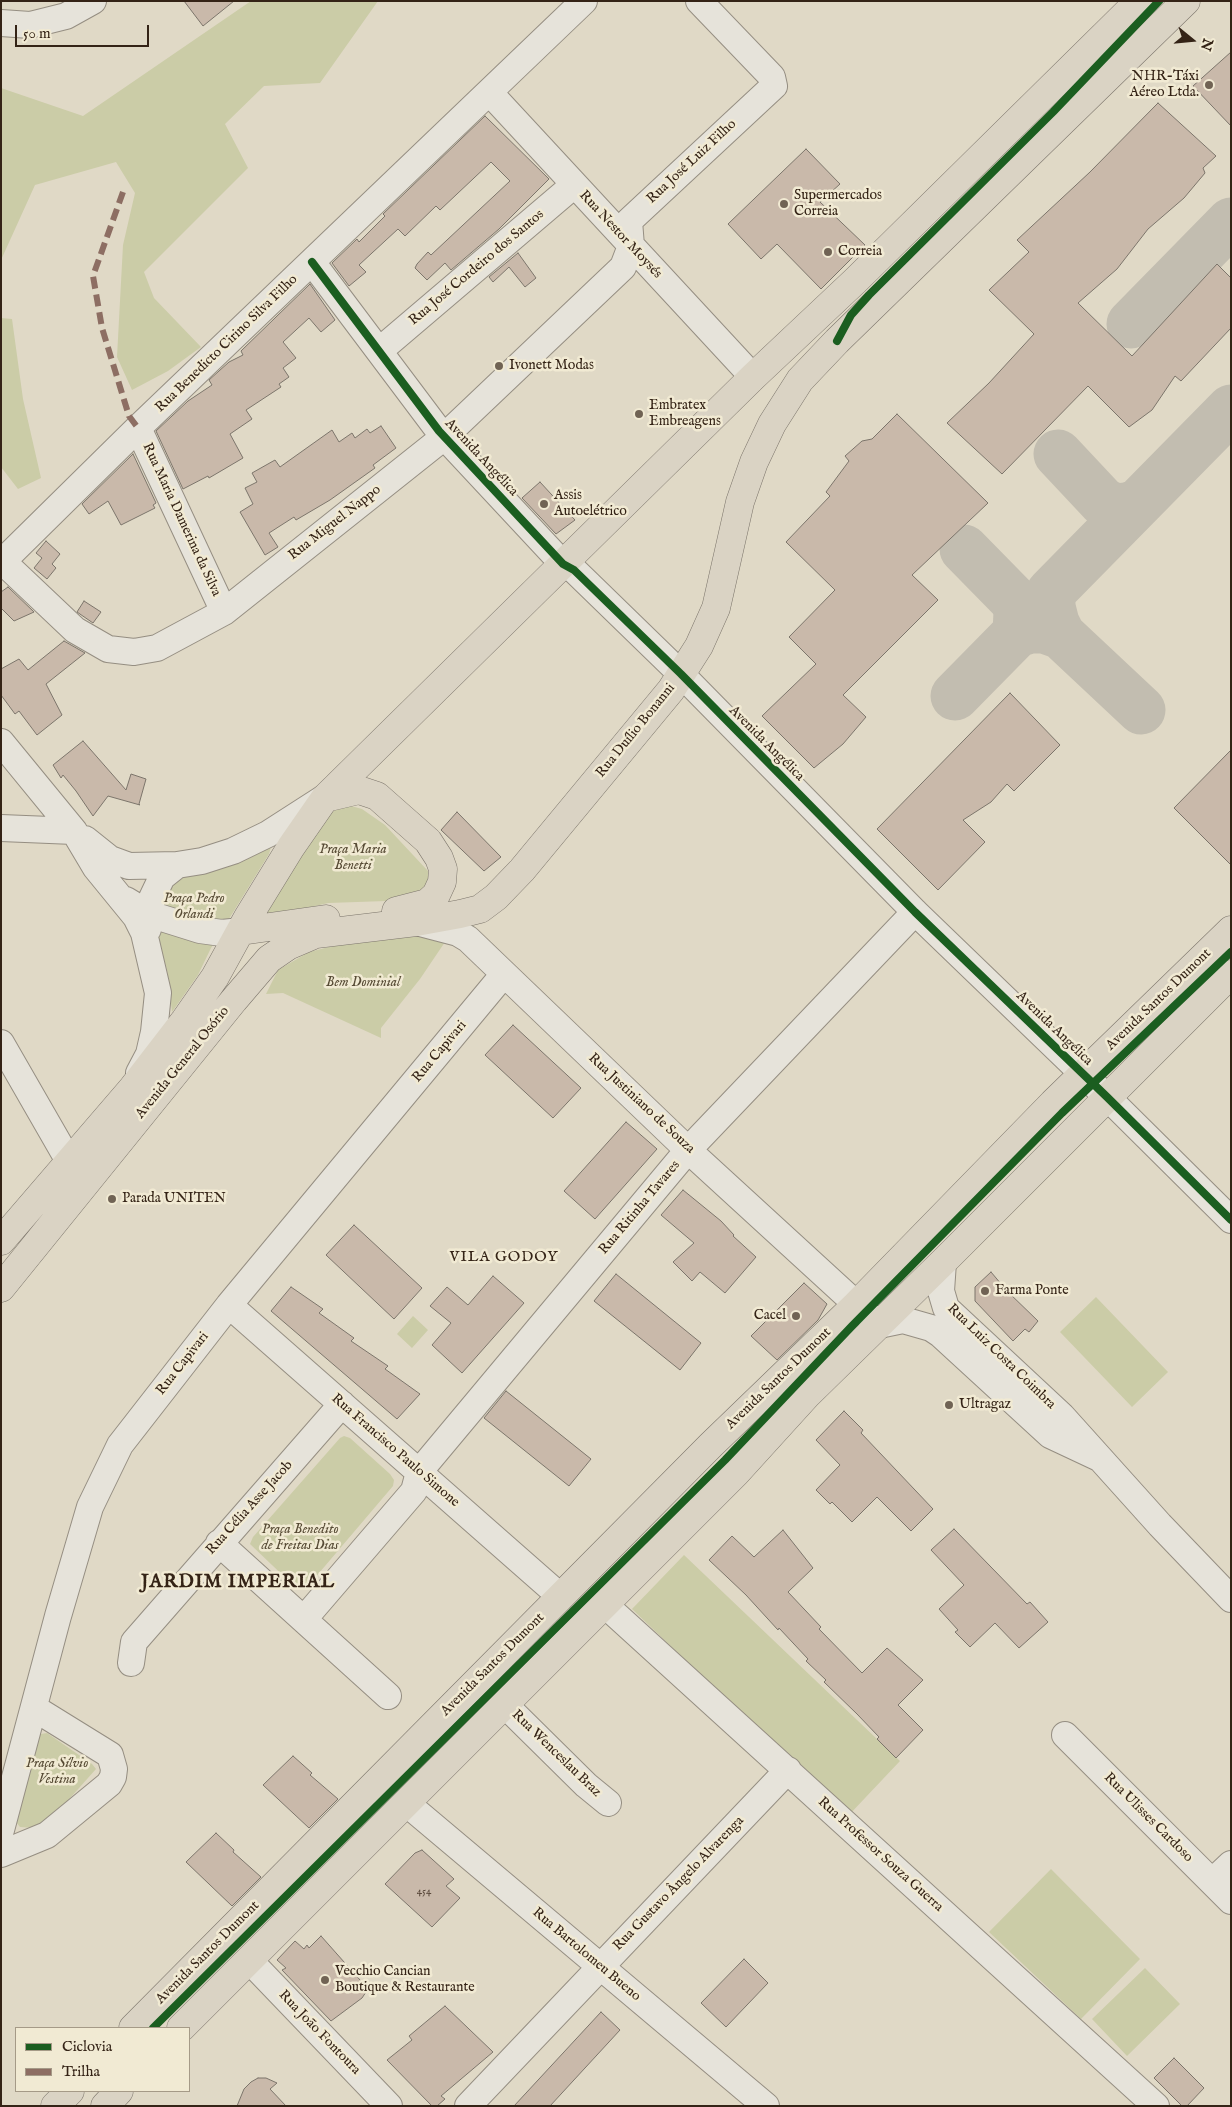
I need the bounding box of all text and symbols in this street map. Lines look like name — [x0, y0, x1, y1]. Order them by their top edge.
scale bar — [18, 15, 151, 47]
north arrow — [1167, 15, 1217, 65]
text: 50 m — [23, 24, 51, 43]
text: N — [1196, 36, 1217, 53]
place label: NHR-Táxi Aéreo Ltda. — [1129, 69, 1199, 102]
marker: NHR-Táxi Aéreo Ltda. — [1203, 79, 1215, 91]
street label: Rua José Luiz Filho — [644, 116, 740, 208]
street label: Rua Nestor Moysés — [575, 188, 665, 282]
place label: Supermercados Correia — [794, 188, 882, 220]
marker: Supermercados Correia — [778, 198, 790, 210]
street label: Rua José Cordeiro dos Santos — [406, 207, 548, 329]
place label: Correia — [838, 244, 882, 260]
marker: Correia — [822, 246, 834, 258]
street label: Rua Benedicto Cirino Silva Filho — [152, 272, 302, 416]
place label: Ivonett Modas — [509, 358, 594, 374]
marker: Ivonett Modas — [493, 360, 505, 372]
place label: Embratex Embreagens — [649, 398, 721, 431]
marker: Embratex Embreagens — [633, 408, 645, 420]
street label: Avenida Angélica — [441, 416, 521, 500]
street label: Rua Maria Damerina da Silva — [138, 441, 224, 599]
street label: Rua Miguel Nappo — [285, 482, 385, 564]
place label: Assis Autoelétrico — [554, 488, 627, 520]
marker: Assis Autoelétrico — [538, 498, 550, 510]
street label: Rua Duílio Bonanni — [593, 681, 679, 781]
street label: Avenida Angélica — [725, 703, 807, 785]
park label: Praça Maria Benetti — [319, 842, 387, 874]
park label: Praça Pedro Orlandi — [163, 891, 225, 924]
street label: Avenida Santos Dumont — [1103, 946, 1215, 1054]
park label: Bem Dominial — [326, 975, 400, 991]
street label: Avenida Angélica — [1012, 988, 1096, 1070]
street label: Avenida General Osório — [133, 1004, 233, 1122]
street label: Rua Capivari — [409, 1018, 471, 1086]
street label: Rua Justiniano de Souza — [584, 1050, 698, 1158]
street label: Rua Ritinha Tavares — [596, 1158, 684, 1258]
place label: Parada UNITEN — [122, 1191, 226, 1207]
marker: Parada UNITEN — [106, 1193, 118, 1205]
district label: VILA GODOY — [448, 1249, 560, 1267]
place label: Farma Ponte — [995, 1283, 1069, 1299]
marker: Farma Ponte — [979, 1285, 991, 1297]
street label: Rua Luiz Costa Coimbra — [943, 1301, 1059, 1413]
place label: Cacel — [754, 1308, 786, 1324]
marker: Cacel — [790, 1310, 802, 1322]
street label: Avenida Santos Dumont — [723, 1325, 835, 1433]
street label: Rua Capivari — [153, 1329, 213, 1399]
street label: Rua Francisco Paulo Simone — [327, 1391, 463, 1511]
place label: Ultragaz — [959, 1397, 1011, 1413]
marker: Ultragaz — [943, 1399, 955, 1411]
street label: Rua Célia Asse Jacob — [203, 1457, 297, 1559]
park label: Praça Benedito de Freitas Dias — [261, 1522, 339, 1554]
district label: JARDIM IMPERIAL — [139, 1572, 337, 1594]
street label: Avenida Santos Dumont — [438, 1610, 548, 1720]
street label: Rua Wenceslau Braz — [508, 1707, 604, 1801]
park label: Praça Sílvio Vestina — [26, 1756, 88, 1788]
street label: Rua Ulisses Cardoso — [1100, 1770, 1196, 1866]
street label: Rua Professor Souza Guerra — [814, 1794, 946, 1916]
street label: Rua Gustavo Ângelo Alvarenga — [610, 1813, 748, 1955]
house number: 454 — [417, 1885, 431, 1899]
street label: Avenida Santos Dumont — [153, 1898, 263, 2008]
street label: Rua Bartolomeu Bueno — [528, 1905, 644, 2005]
place label: Vecchio Cancian Boutique & Restaurante — [335, 1964, 475, 1996]
marker: Vecchio Cancian Boutique & Restaurante — [319, 1974, 331, 1986]
street label: Rua João Fontoura — [274, 1987, 364, 2079]
legend — [15, 2027, 190, 2092]
text: Ciclovia — [62, 2037, 112, 2056]
text: Trilha — [62, 2062, 100, 2081]

